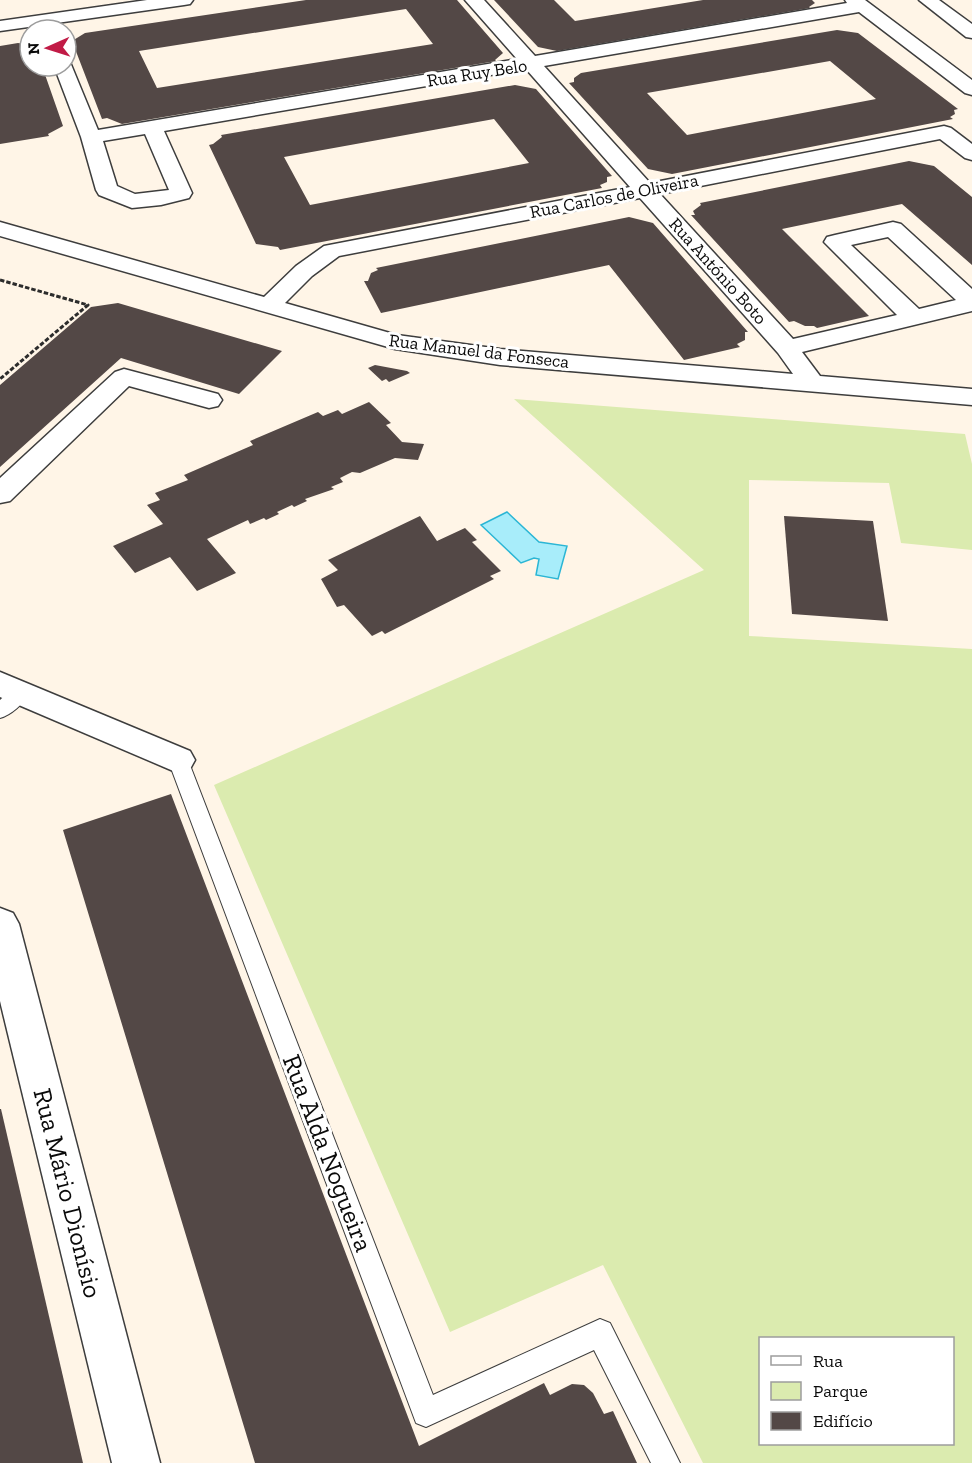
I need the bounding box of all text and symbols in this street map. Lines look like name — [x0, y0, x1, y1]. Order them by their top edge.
north arrow — [18, 18, 78, 78]
text: N — [24, 42, 43, 55]
street label: Rua Ruy Belo — [425, 54, 529, 92]
street label: Rua Carlos de Oliveira — [528, 169, 700, 223]
street label: Rua António Boto — [664, 213, 772, 329]
street label: Rua Manuel da Fonseca — [388, 329, 571, 373]
street label: Rua Alda Nogueira — [276, 1050, 380, 1257]
street label: Rua Mário Dionísio — [26, 1085, 110, 1301]
legend — [759, 1337, 954, 1445]
text: Rua — [813, 1350, 843, 1372]
text: Parque — [813, 1380, 868, 1402]
text: Edifício — [813, 1410, 873, 1432]

